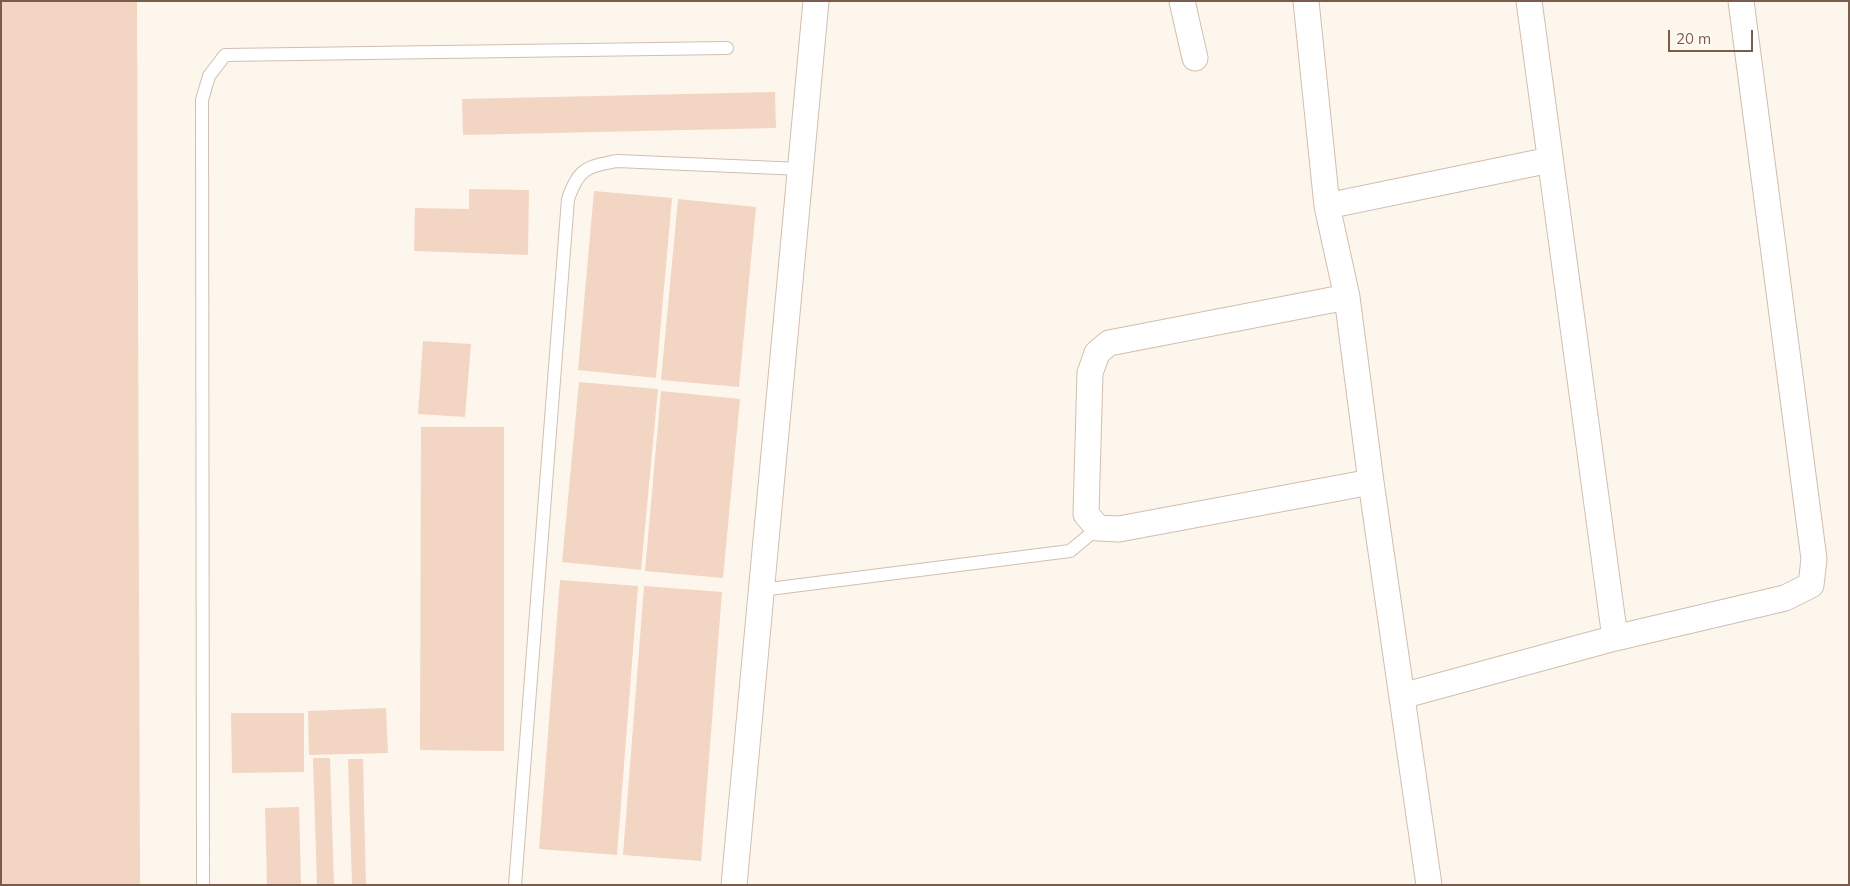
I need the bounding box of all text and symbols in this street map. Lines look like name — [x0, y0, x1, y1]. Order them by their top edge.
scale bar — [1670, 20, 1755, 52]
text: 20 m — [1676, 29, 1711, 48]

